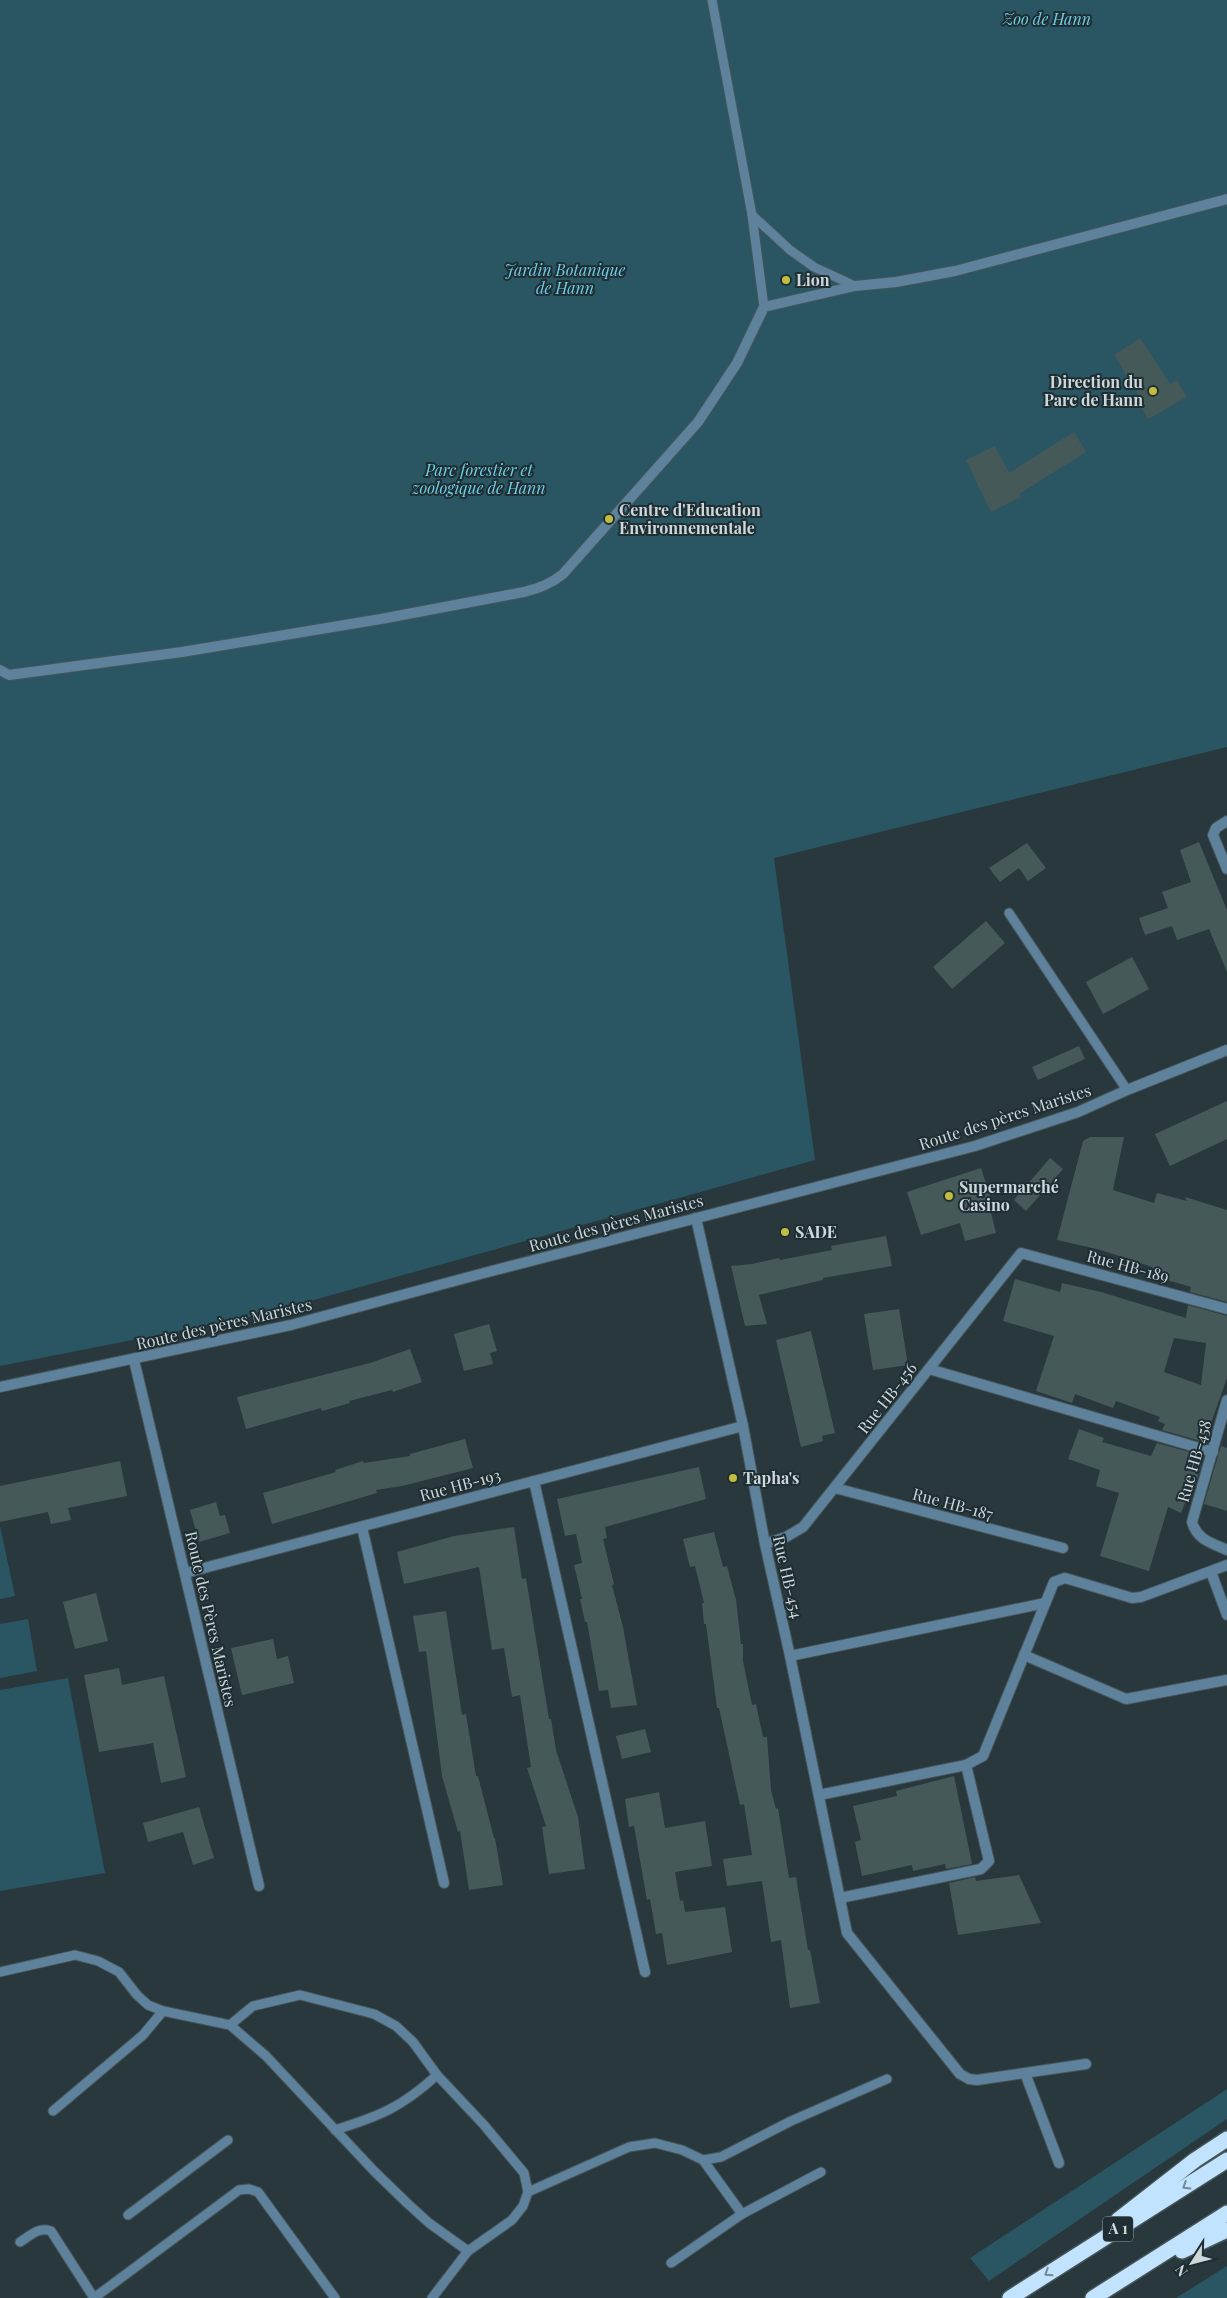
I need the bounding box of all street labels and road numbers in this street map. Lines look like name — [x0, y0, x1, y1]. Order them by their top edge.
street label: Route des pères Maristes — [916, 1079, 1094, 1154]
street label: Route des pères Maristes — [526, 1189, 705, 1256]
street label: Rue HB-189 — [1085, 1244, 1172, 1287]
street label: Route des pères Maristes — [134, 1293, 314, 1354]
street label: Rue HB-456 — [852, 1358, 921, 1437]
street label: Rue HB-458 — [1172, 1417, 1215, 1504]
street label: Rue HB-193 — [417, 1464, 503, 1505]
street label: Rue HB-187 — [911, 1483, 996, 1524]
street label: Route des Pères Maristes — [181, 1529, 242, 1709]
street label: Rue HB-454 — [769, 1533, 808, 1620]
road number: A 1 — [1103, 2216, 1133, 2242]

